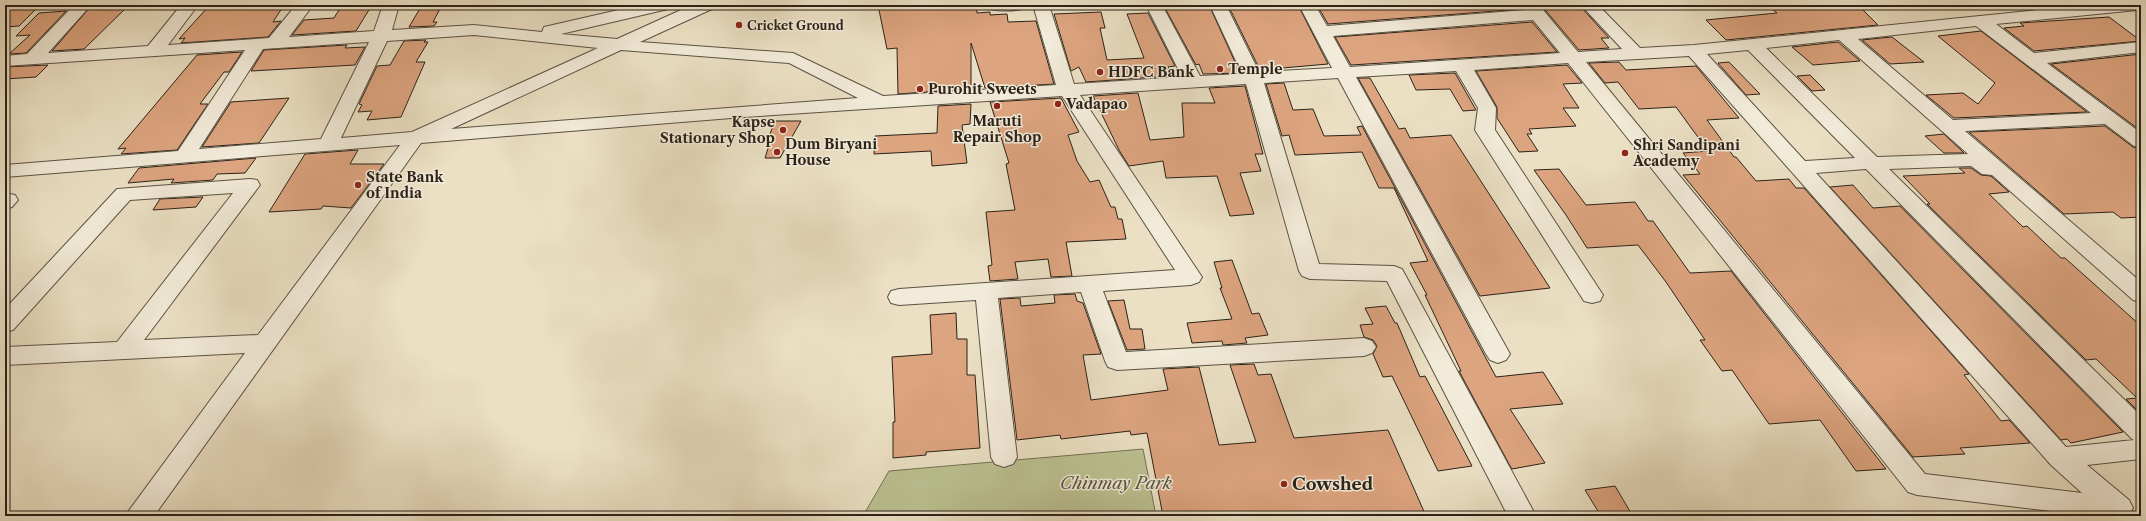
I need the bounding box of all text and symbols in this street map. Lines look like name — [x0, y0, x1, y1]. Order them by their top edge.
place label: Cricket Ground — [747, 18, 844, 33]
marker: Cricket Ground — [734, 20, 744, 30]
place label: Temple — [1228, 60, 1283, 78]
place label: HDFC Bank — [1108, 63, 1195, 81]
marker: Temple — [1215, 64, 1225, 74]
marker: HDFC Bank — [1095, 67, 1105, 77]
place label: Purohit Sweets — [928, 80, 1037, 98]
marker: Purohit Sweets — [915, 84, 925, 94]
place label: Vadapao — [1065, 95, 1128, 113]
marker: Vadapao — [1053, 99, 1063, 109]
marker: Maruti Repair Shop — [992, 101, 1002, 111]
place label: Maruti Repair Shop — [953, 112, 1041, 146]
place label: Kapse Stationary Shop — [660, 113, 775, 147]
marker: Kapse Stationary Shop — [778, 125, 788, 135]
place label: Dum Biryani House — [785, 135, 877, 169]
place label: Shri Sandipani Academy — [1632, 136, 1740, 170]
marker: Dum Biryani House — [772, 147, 782, 157]
marker: Shri Sandipani Academy — [1620, 148, 1630, 158]
place label: State Bank of India — [366, 168, 444, 202]
marker: State Bank of India — [353, 180, 363, 190]
park label: Chinmay Park — [1060, 473, 1172, 493]
place label: Cowshed — [1292, 474, 1374, 494]
marker: Cowshed — [1279, 479, 1289, 489]

